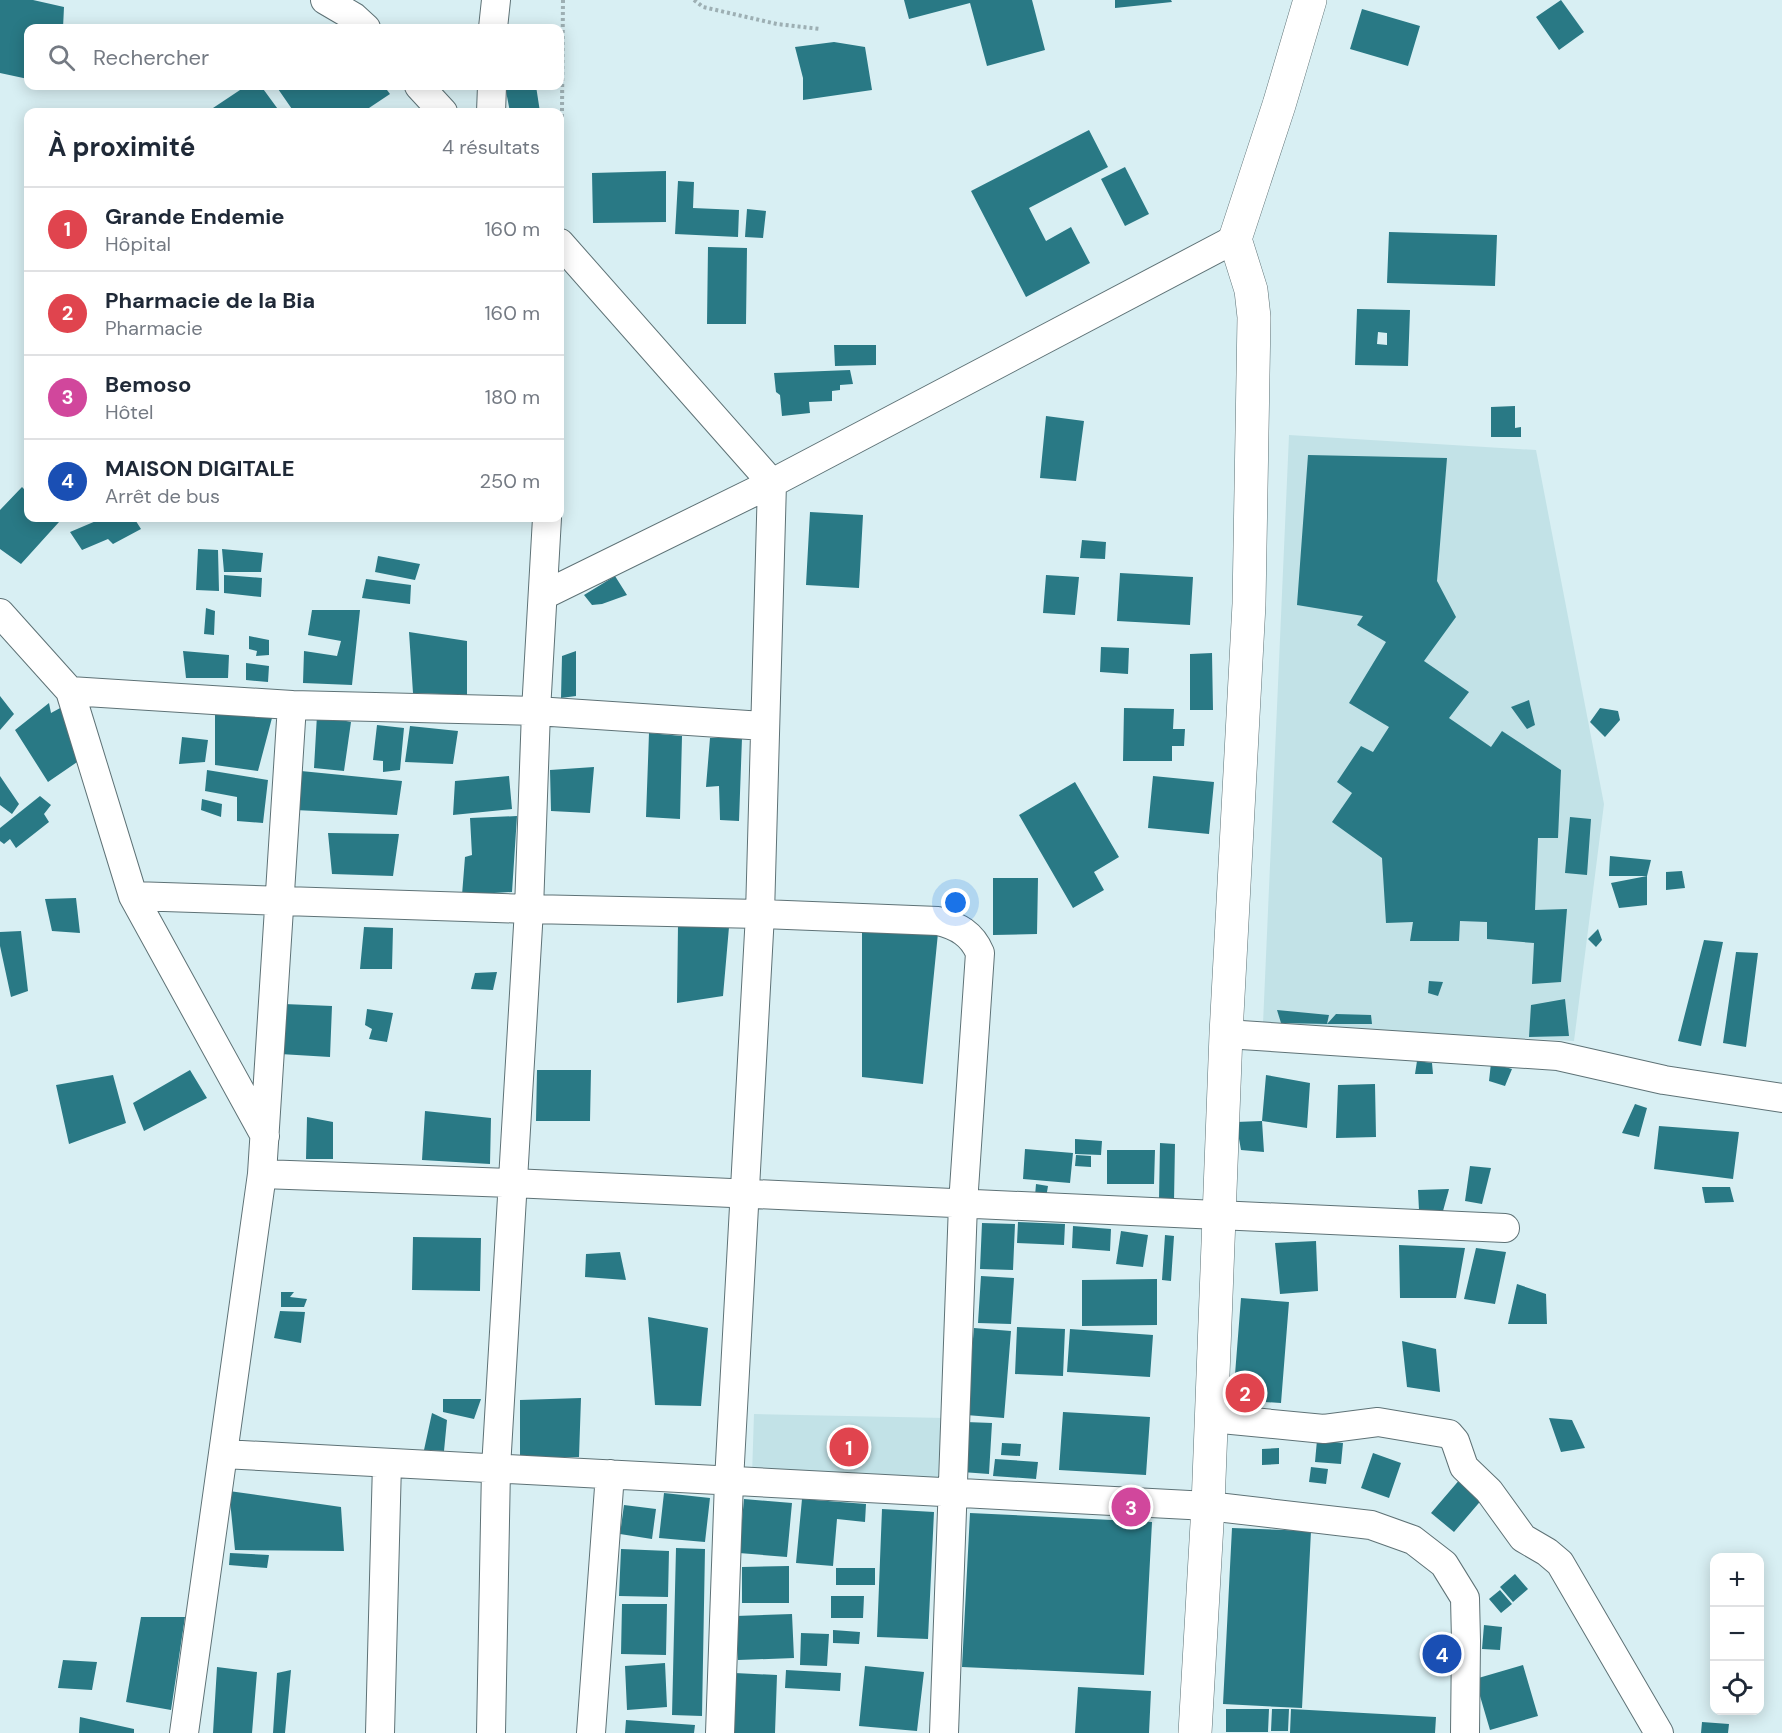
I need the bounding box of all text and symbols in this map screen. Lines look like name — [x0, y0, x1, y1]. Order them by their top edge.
search box — [24, 24, 564, 90]
icon: search — [45, 41, 78, 74]
text: Rechercher — [93, 43, 209, 72]
text: À proximité — [48, 130, 195, 164]
text: 4 résultats — [442, 134, 540, 160]
text: Grande Endemie — [105, 202, 284, 231]
text: 1 — [64, 216, 71, 242]
text: 160 m — [484, 216, 540, 242]
text: Hôpital — [105, 231, 171, 257]
text: Pharmacie de la Bia — [105, 286, 315, 315]
text: 2 — [62, 300, 73, 326]
text: 160 m — [484, 300, 540, 326]
text: Pharmacie — [105, 315, 203, 341]
text: Bemoso — [105, 370, 192, 399]
text: 3 — [61, 384, 74, 410]
text: 180 m — [485, 384, 540, 410]
text: Hôtel — [105, 399, 153, 425]
text: MAISON DIGITALE — [105, 454, 295, 483]
text: 4 — [61, 468, 74, 494]
text: 250 m — [479, 468, 540, 494]
text: Arrêt de bus — [105, 483, 220, 509]
your location — [941, 888, 970, 917]
pin: 2 — [1226, 1370, 1264, 1416]
pin: 1 — [830, 1424, 868, 1470]
pin: 3 — [1112, 1484, 1150, 1530]
map controls — [1710, 1553, 1764, 1715]
button: + — [1710, 1553, 1764, 1607]
button: − — [1710, 1607, 1764, 1661]
pin: 4 — [1422, 1632, 1462, 1676]
button: locate — [1710, 1661, 1764, 1715]

